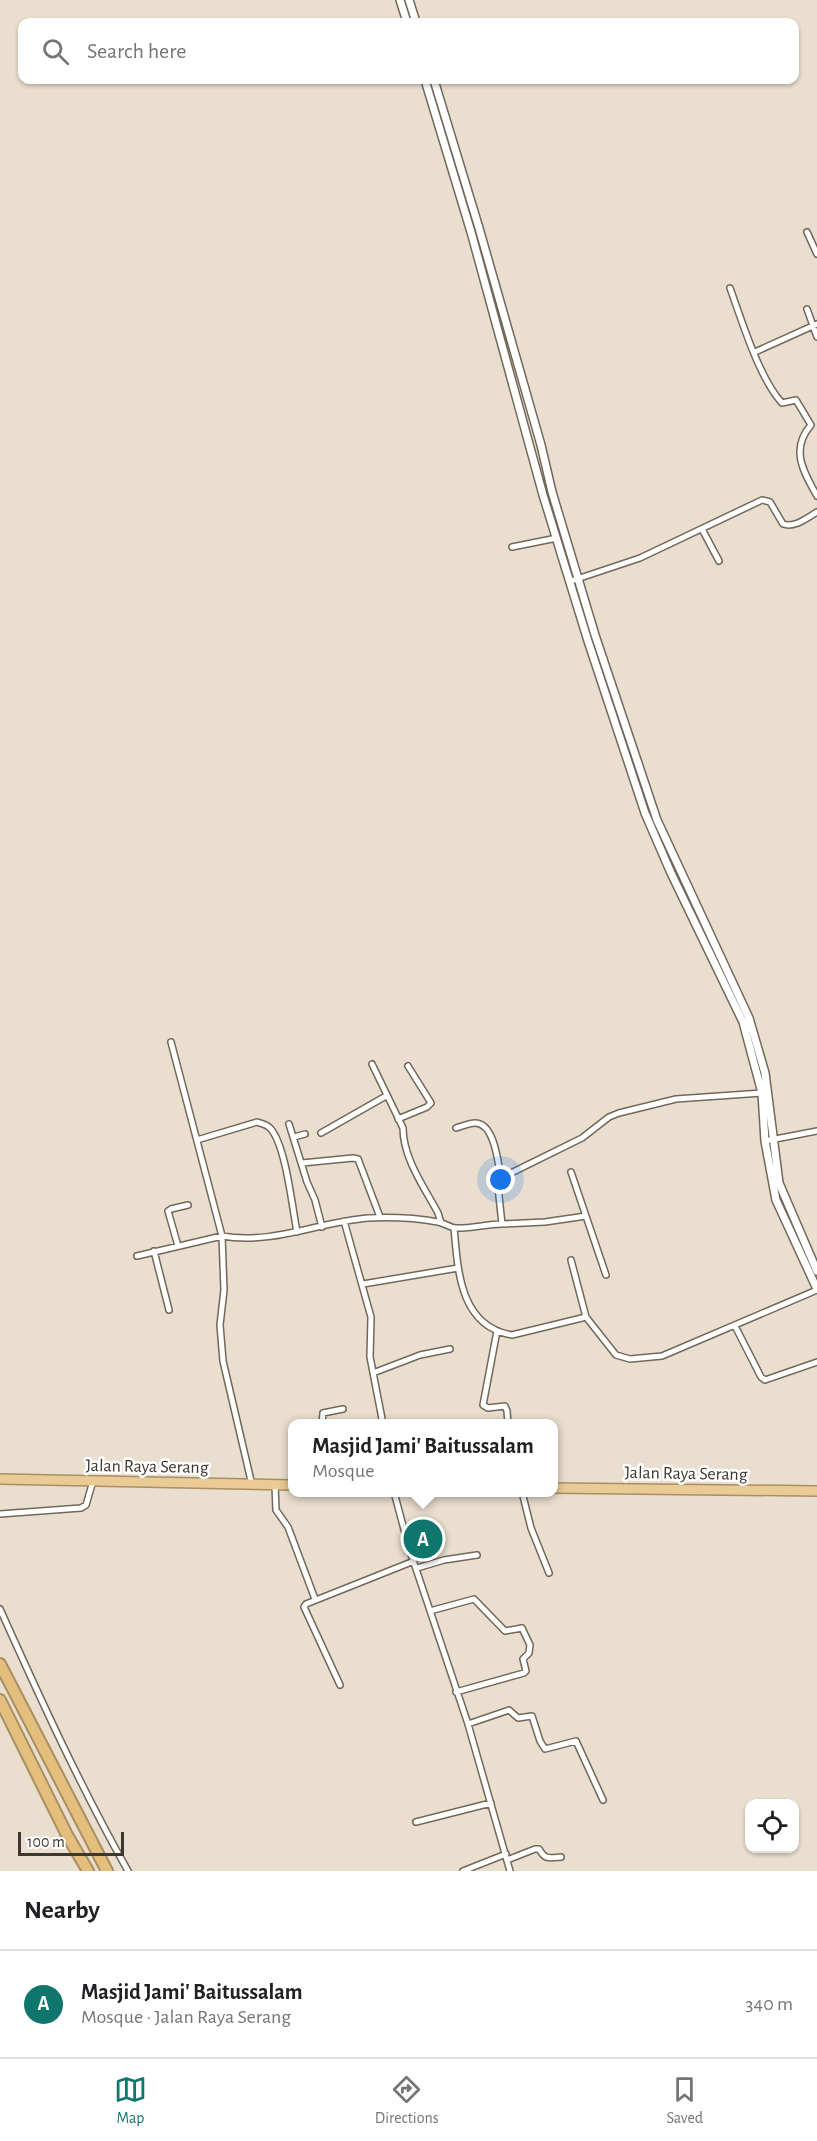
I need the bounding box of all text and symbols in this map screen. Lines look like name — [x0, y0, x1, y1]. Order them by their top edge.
search box — [18, 18, 799, 84]
icon: search — [39, 35, 72, 68]
text: Search here — [87, 40, 186, 62]
your location — [486, 1165, 515, 1194]
popup — [288, 1419, 558, 1497]
text: Masjid Jami' Baitussalam — [312, 1435, 534, 1457]
street label: Jalan Raya Serang — [85, 1457, 209, 1477]
text: Mosque — [312, 1461, 374, 1481]
street label: Jalan Raya Serang — [624, 1464, 748, 1484]
pin: A — [404, 1516, 442, 1562]
map controls — [745, 1799, 799, 1853]
button: locate — [745, 1799, 799, 1853]
scale bar — [18, 1829, 124, 1856]
text: 100 m — [27, 1834, 65, 1850]
text: Nearby — [24, 1897, 100, 1923]
text: Masjid Jami' Baitussalam — [81, 1981, 303, 2003]
text: A — [38, 1994, 50, 2014]
text: 340 m — [745, 1994, 793, 2014]
text: Mosque · Jalan Raya Serang — [81, 2007, 291, 2027]
tab: Map — [114, 2073, 147, 2128]
tab: Directions — [375, 2073, 439, 2128]
tab: Saved — [666, 2073, 703, 2128]

